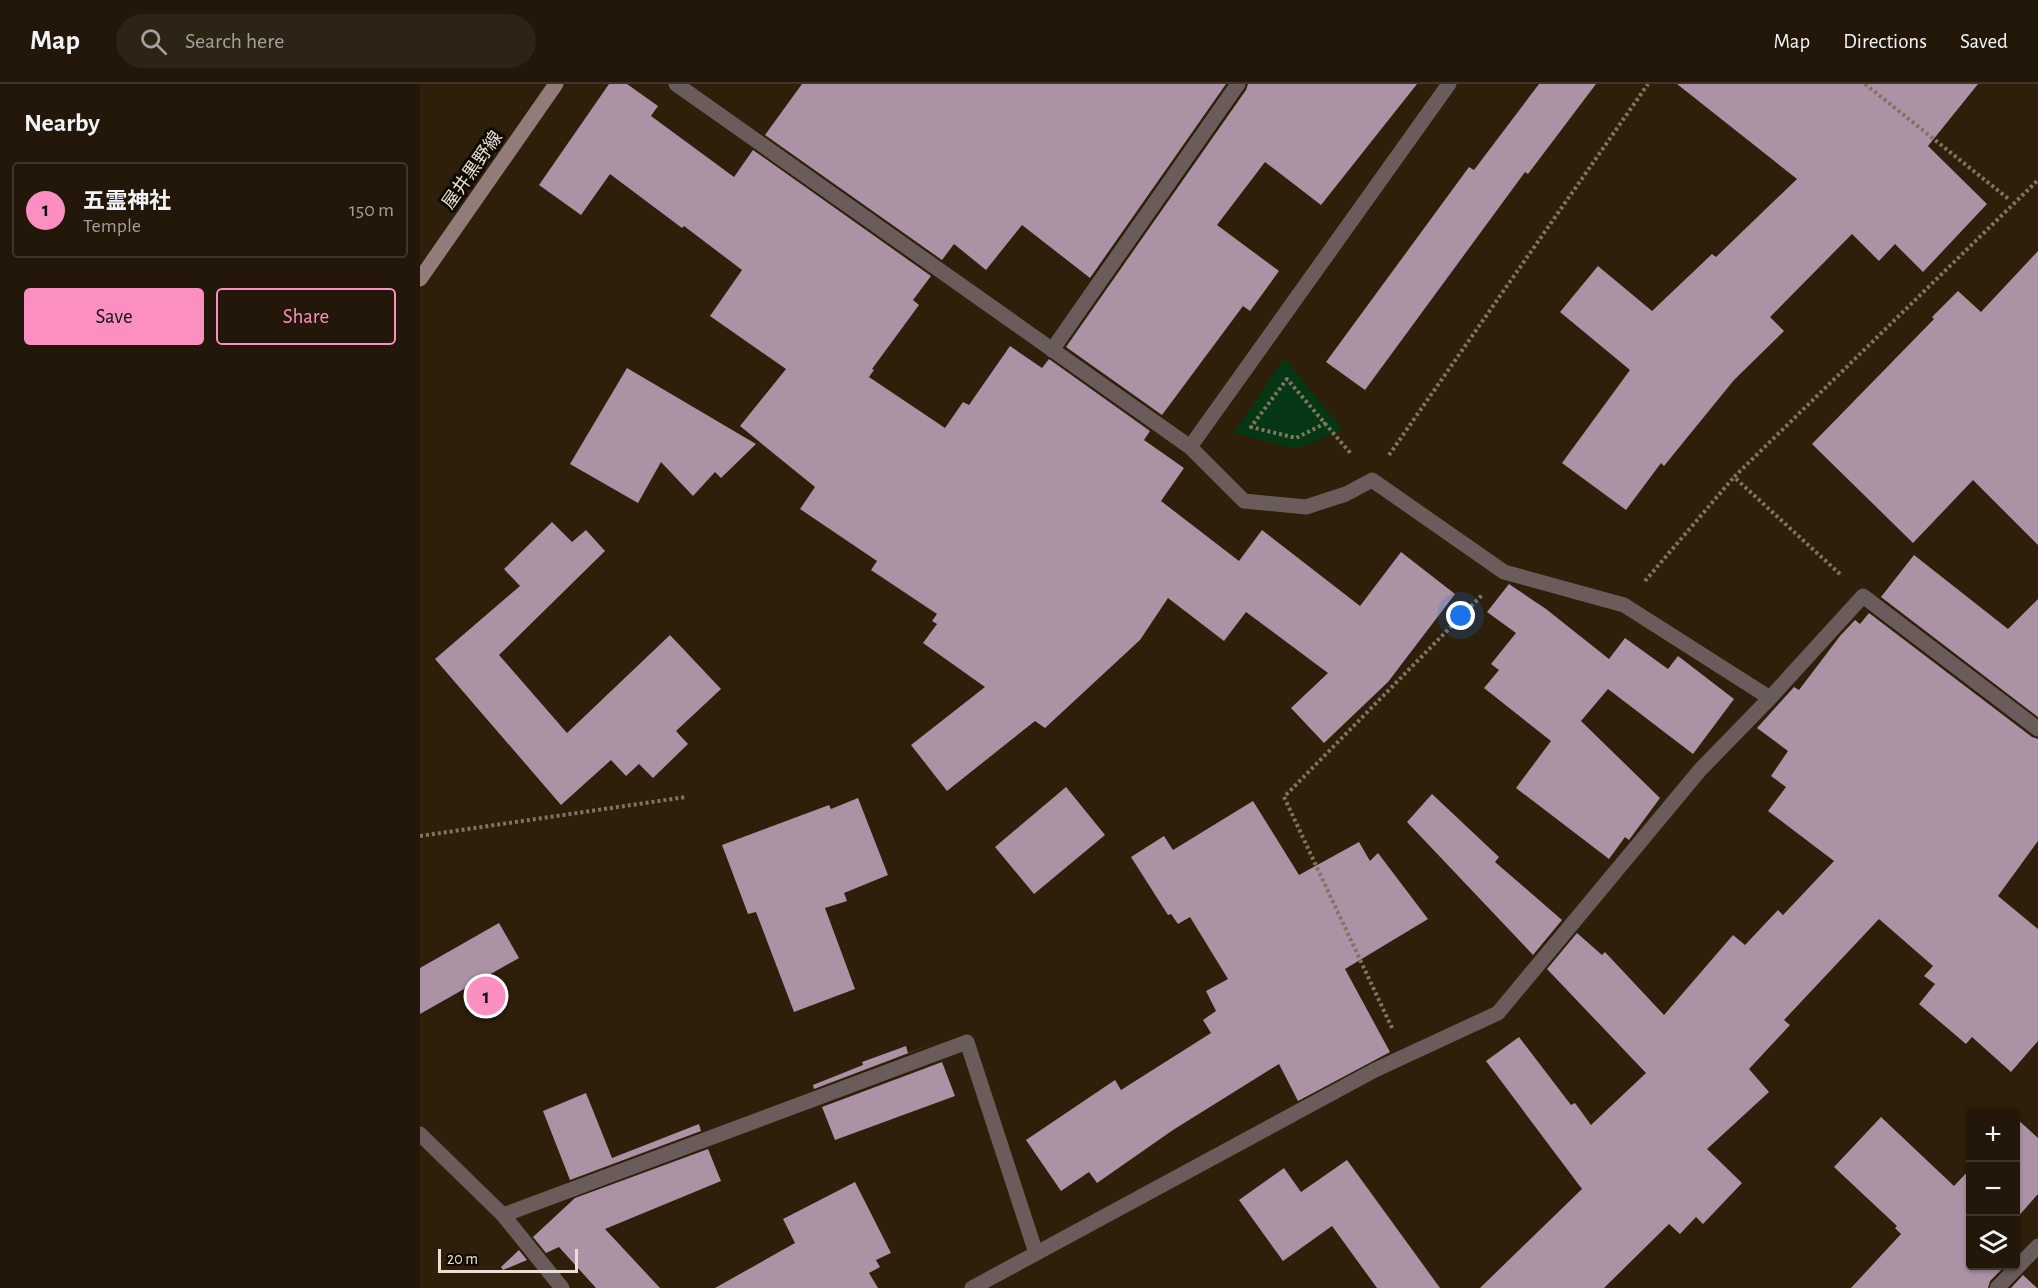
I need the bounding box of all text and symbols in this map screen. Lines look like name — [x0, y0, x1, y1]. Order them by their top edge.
search box — [116, 14, 536, 68]
icon: search — [137, 25, 170, 58]
text: Map — [30, 27, 80, 55]
text: Search here — [185, 30, 284, 52]
text: Map — [1774, 31, 1810, 52]
text: Directions — [1843, 31, 1927, 52]
text: Saved — [1960, 31, 2008, 52]
text: Nearby — [24, 110, 100, 136]
street label: 屋井黒野線 — [438, 127, 506, 213]
text: 五霊神社 — [83, 190, 171, 212]
text: 1 — [42, 200, 49, 220]
text: 150 m — [349, 200, 394, 220]
text: Temple — [83, 216, 141, 236]
button: Save — [24, 288, 204, 345]
button: Share — [216, 288, 396, 345]
your location — [1446, 601, 1475, 630]
pin: 1 — [466, 974, 506, 1018]
map controls — [1966, 1108, 2020, 1270]
button: + — [1966, 1108, 2020, 1162]
button: − — [1966, 1162, 2020, 1216]
button: layers — [1966, 1216, 2020, 1270]
scale bar — [438, 1246, 578, 1274]
text: 20 m — [447, 1251, 478, 1267]

